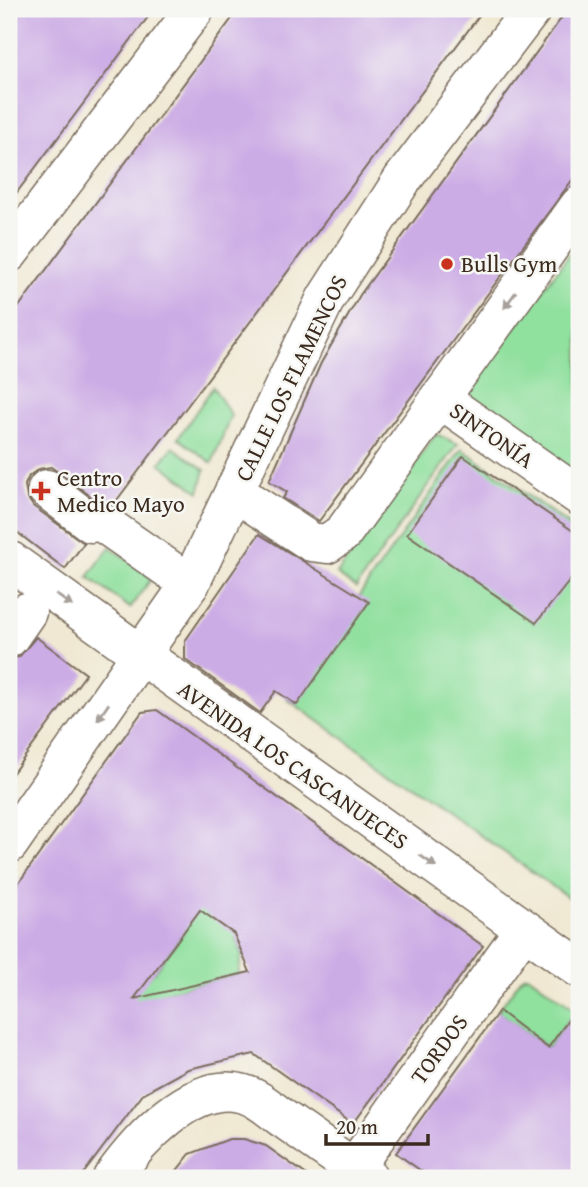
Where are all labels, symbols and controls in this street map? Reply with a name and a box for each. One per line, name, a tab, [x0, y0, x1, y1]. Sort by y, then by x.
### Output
place label: Bulls Gym	[461, 247, 558, 280]
marker: Bulls Gym	[439, 256, 455, 272]
street label: CALLE LOS FLAMENCOS	[226, 269, 355, 487]
one-way arrow	[503, 291, 517, 310]
street label: SINTONÍA	[443, 393, 541, 476]
place label: Centro Medico Mayo	[57, 461, 185, 520]
marker: Centro Medico Mayo	[31, 481, 51, 501]
one-way arrow	[55, 592, 73, 606]
street label: AVENIDA LOS CASCANUECES	[171, 672, 415, 857]
one-way arrow	[96, 703, 110, 721]
one-way arrow	[419, 854, 437, 868]
street label: TORDOS	[402, 1007, 475, 1090]
scale bar	[326, 1103, 427, 1147]
text: 20 m	[336, 1111, 378, 1142]

